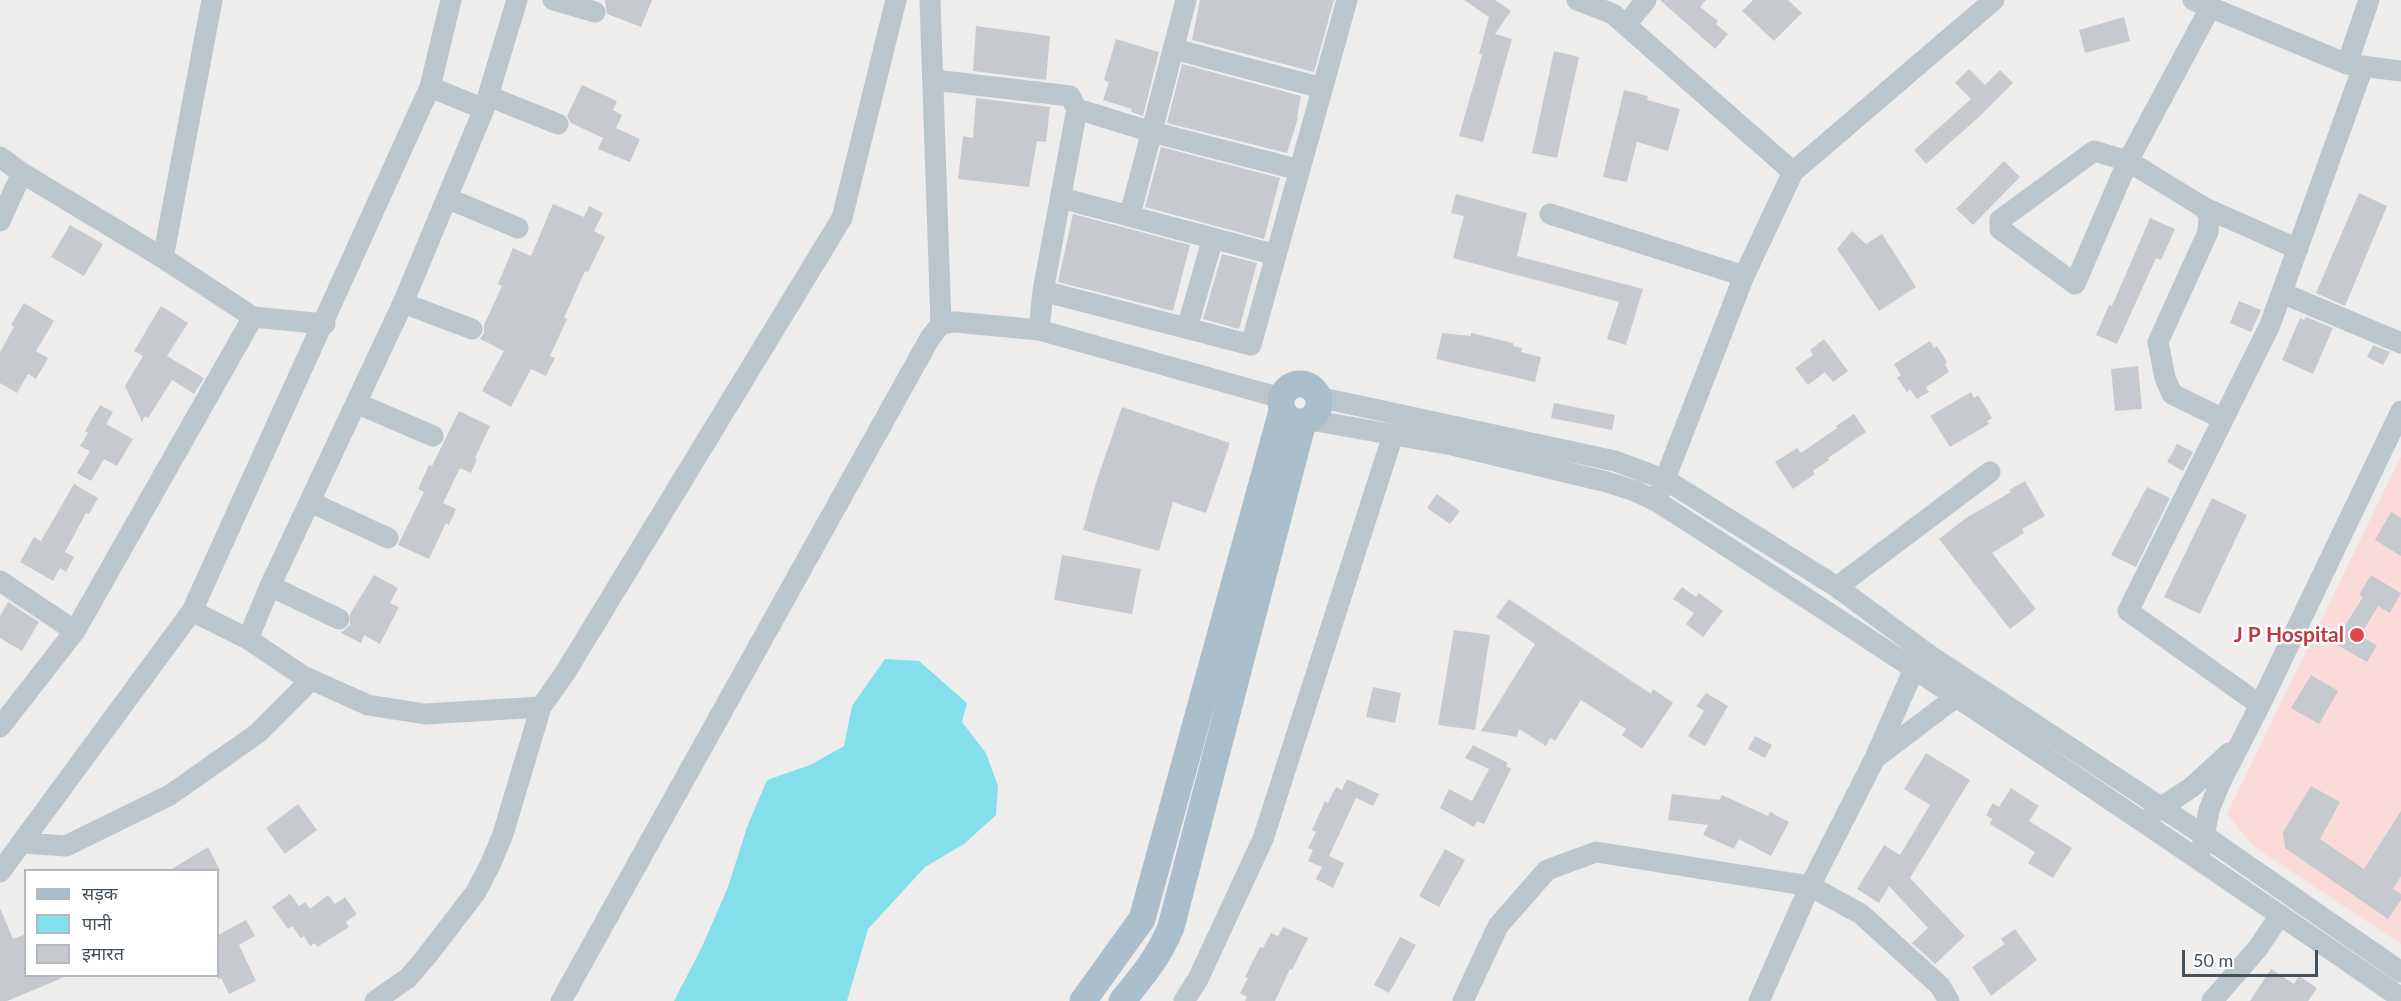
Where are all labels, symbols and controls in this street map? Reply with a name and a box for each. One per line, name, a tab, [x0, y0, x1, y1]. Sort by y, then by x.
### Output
place label: J P Hospital	[2234, 622, 2344, 648]
marker: J P Hospital	[2348, 626, 2366, 644]
legend	[24, 869, 219, 977]
text: सड़क	[82, 882, 118, 904]
text: पानी	[82, 912, 112, 934]
scale bar	[2185, 938, 2322, 976]
text: इमारत	[82, 942, 124, 964]
text: 50 m	[2193, 949, 2233, 971]

